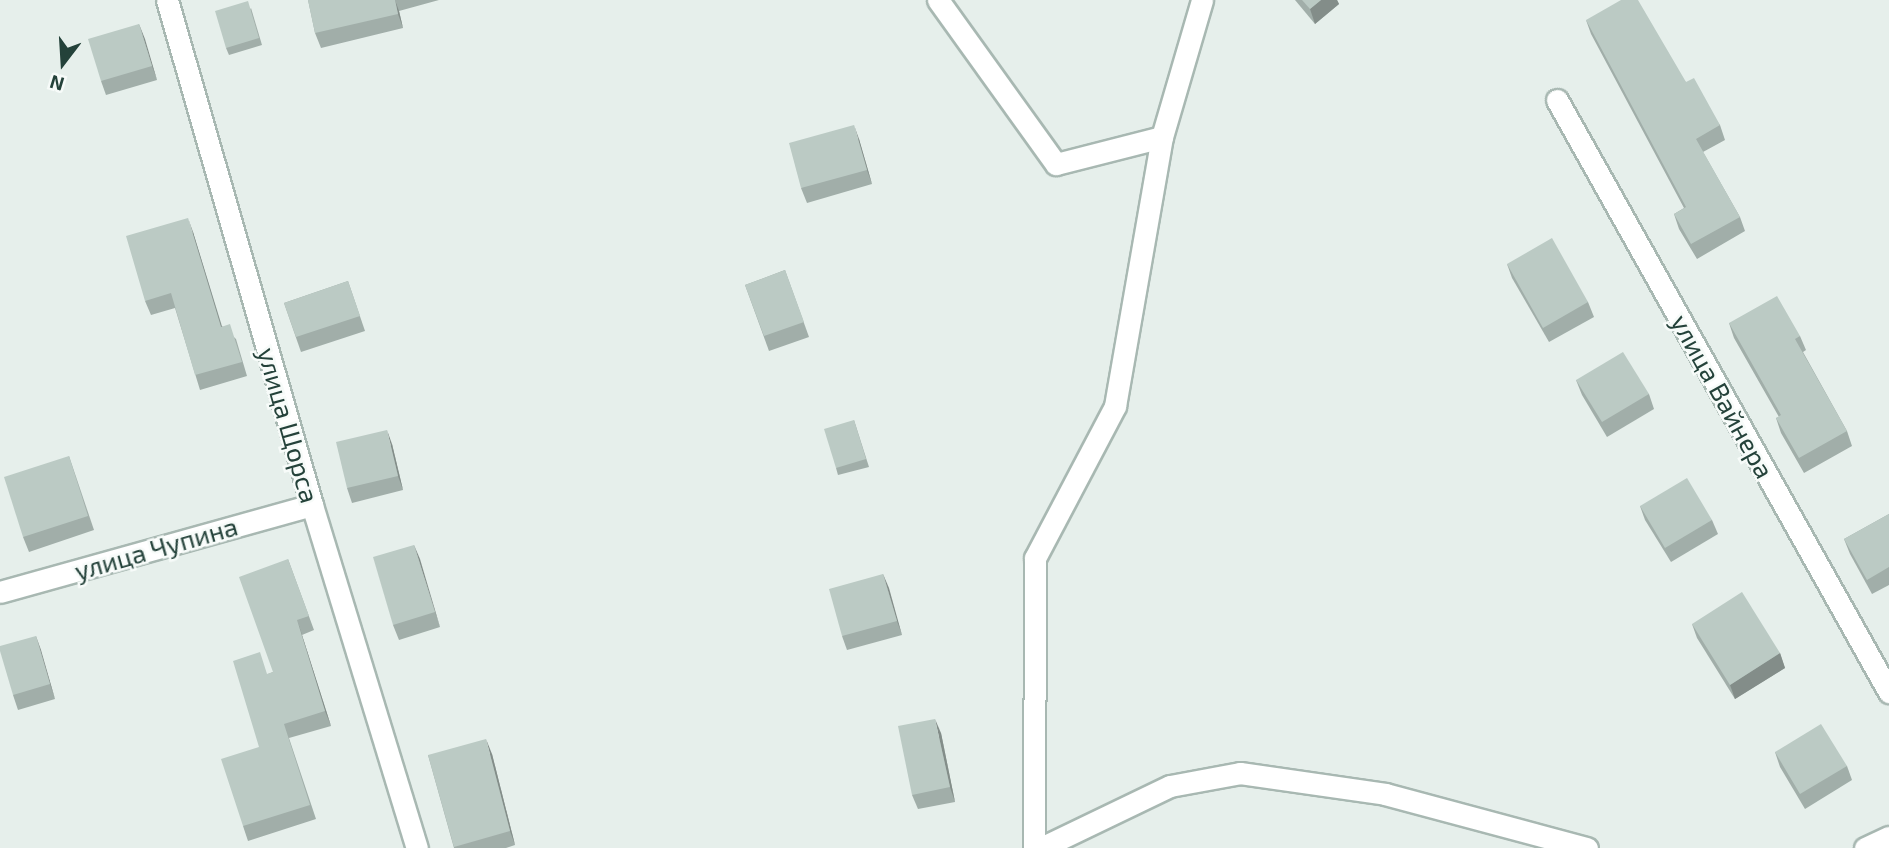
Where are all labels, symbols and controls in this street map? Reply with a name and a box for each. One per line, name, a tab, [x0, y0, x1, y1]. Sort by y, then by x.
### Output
north arrow	[28, 28, 98, 98]
text: N	[47, 71, 67, 97]
street label: улица Вайнера	[1665, 308, 1781, 484]
street label: улица Щорса	[252, 344, 326, 506]
street label: улица Чупина	[71, 510, 241, 586]

